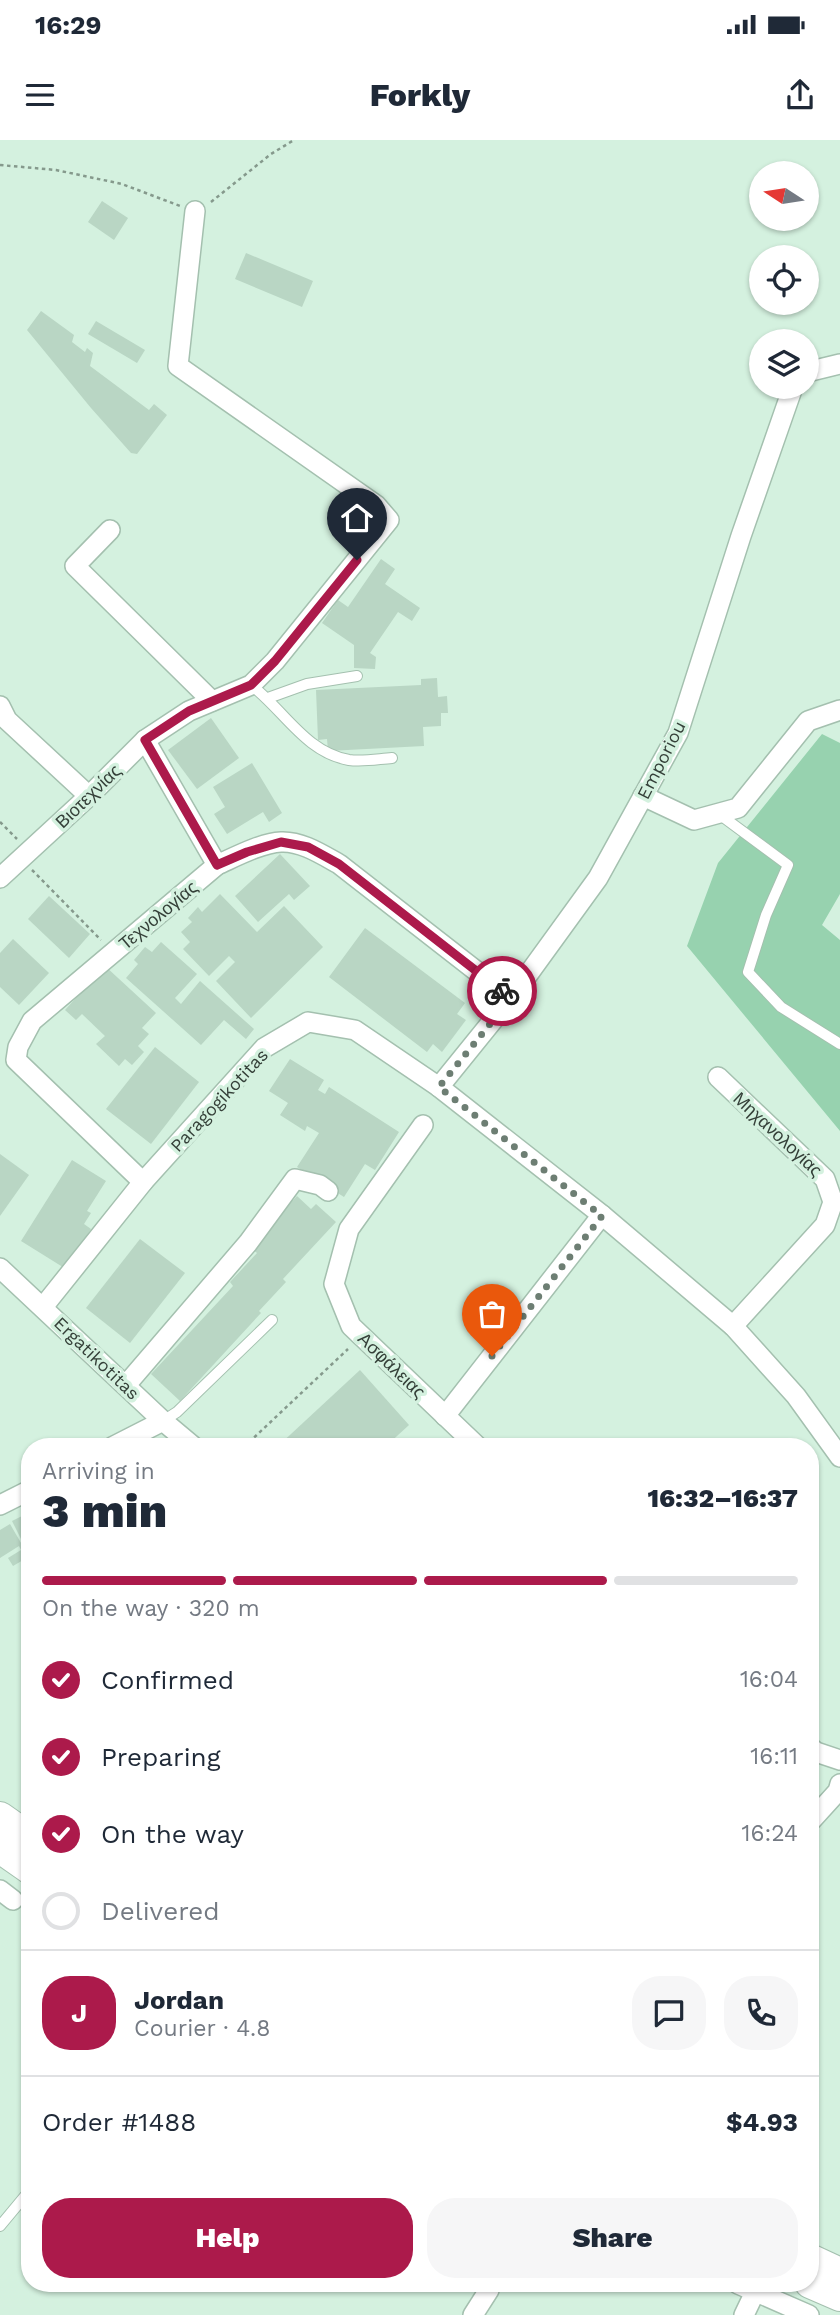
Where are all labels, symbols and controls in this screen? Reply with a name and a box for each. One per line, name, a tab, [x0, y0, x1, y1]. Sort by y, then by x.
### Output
text: 16:29	[35, 10, 102, 40]
icon: menu	[21, 76, 59, 114]
text: Forkly	[370, 76, 470, 114]
icon: share	[781, 76, 819, 114]
north arrow	[749, 161, 819, 231]
map controls	[749, 161, 819, 399]
button: locate	[749, 245, 819, 315]
button: layers	[749, 329, 819, 399]
pin	[327, 488, 387, 560]
icon: home	[338, 499, 376, 537]
street label: Emporiou	[632, 717, 690, 803]
street label: Βιοτεχνίας	[51, 760, 125, 832]
street label: Τεχνολογίας	[114, 876, 202, 954]
courier	[467, 956, 537, 1026]
icon: bike	[483, 972, 521, 1010]
street label: Paragogikotitas	[166, 1044, 272, 1156]
street label: Μηχανολογίας	[729, 1087, 827, 1181]
pin	[462, 1284, 522, 1356]
icon: bag	[473, 1295, 511, 1333]
street label: Ergatikotitas	[50, 1312, 144, 1404]
street label: Ασφάλειας	[354, 1328, 430, 1402]
text: Arriving in	[42, 1458, 155, 1485]
text: 16:32–16:37	[647, 1483, 798, 1513]
text: 3 min	[42, 1484, 167, 1538]
text: On the way · 320 m	[42, 1595, 260, 1622]
icon: check	[42, 1661, 80, 1699]
text: Confirmed	[101, 1665, 234, 1695]
text: 16:04	[740, 1666, 798, 1693]
icon: check	[42, 1738, 80, 1776]
text: Preparing	[101, 1742, 221, 1772]
text: 16:11	[750, 1743, 798, 1770]
icon: check	[42, 1815, 80, 1853]
text: On the way	[101, 1819, 244, 1849]
text: 16:24	[741, 1820, 798, 1847]
text: Delivered	[101, 1896, 220, 1926]
button: chat	[632, 1976, 706, 2050]
button: phone	[724, 1976, 798, 2050]
text: Jordan	[134, 1985, 224, 2015]
text: J	[71, 1998, 87, 2028]
text: Courier · 4.8	[134, 2015, 270, 2042]
text: Order #1488	[42, 2107, 196, 2137]
text: $4.93	[726, 2107, 798, 2137]
button: Help	[42, 2198, 413, 2278]
button: Share	[427, 2198, 798, 2278]

